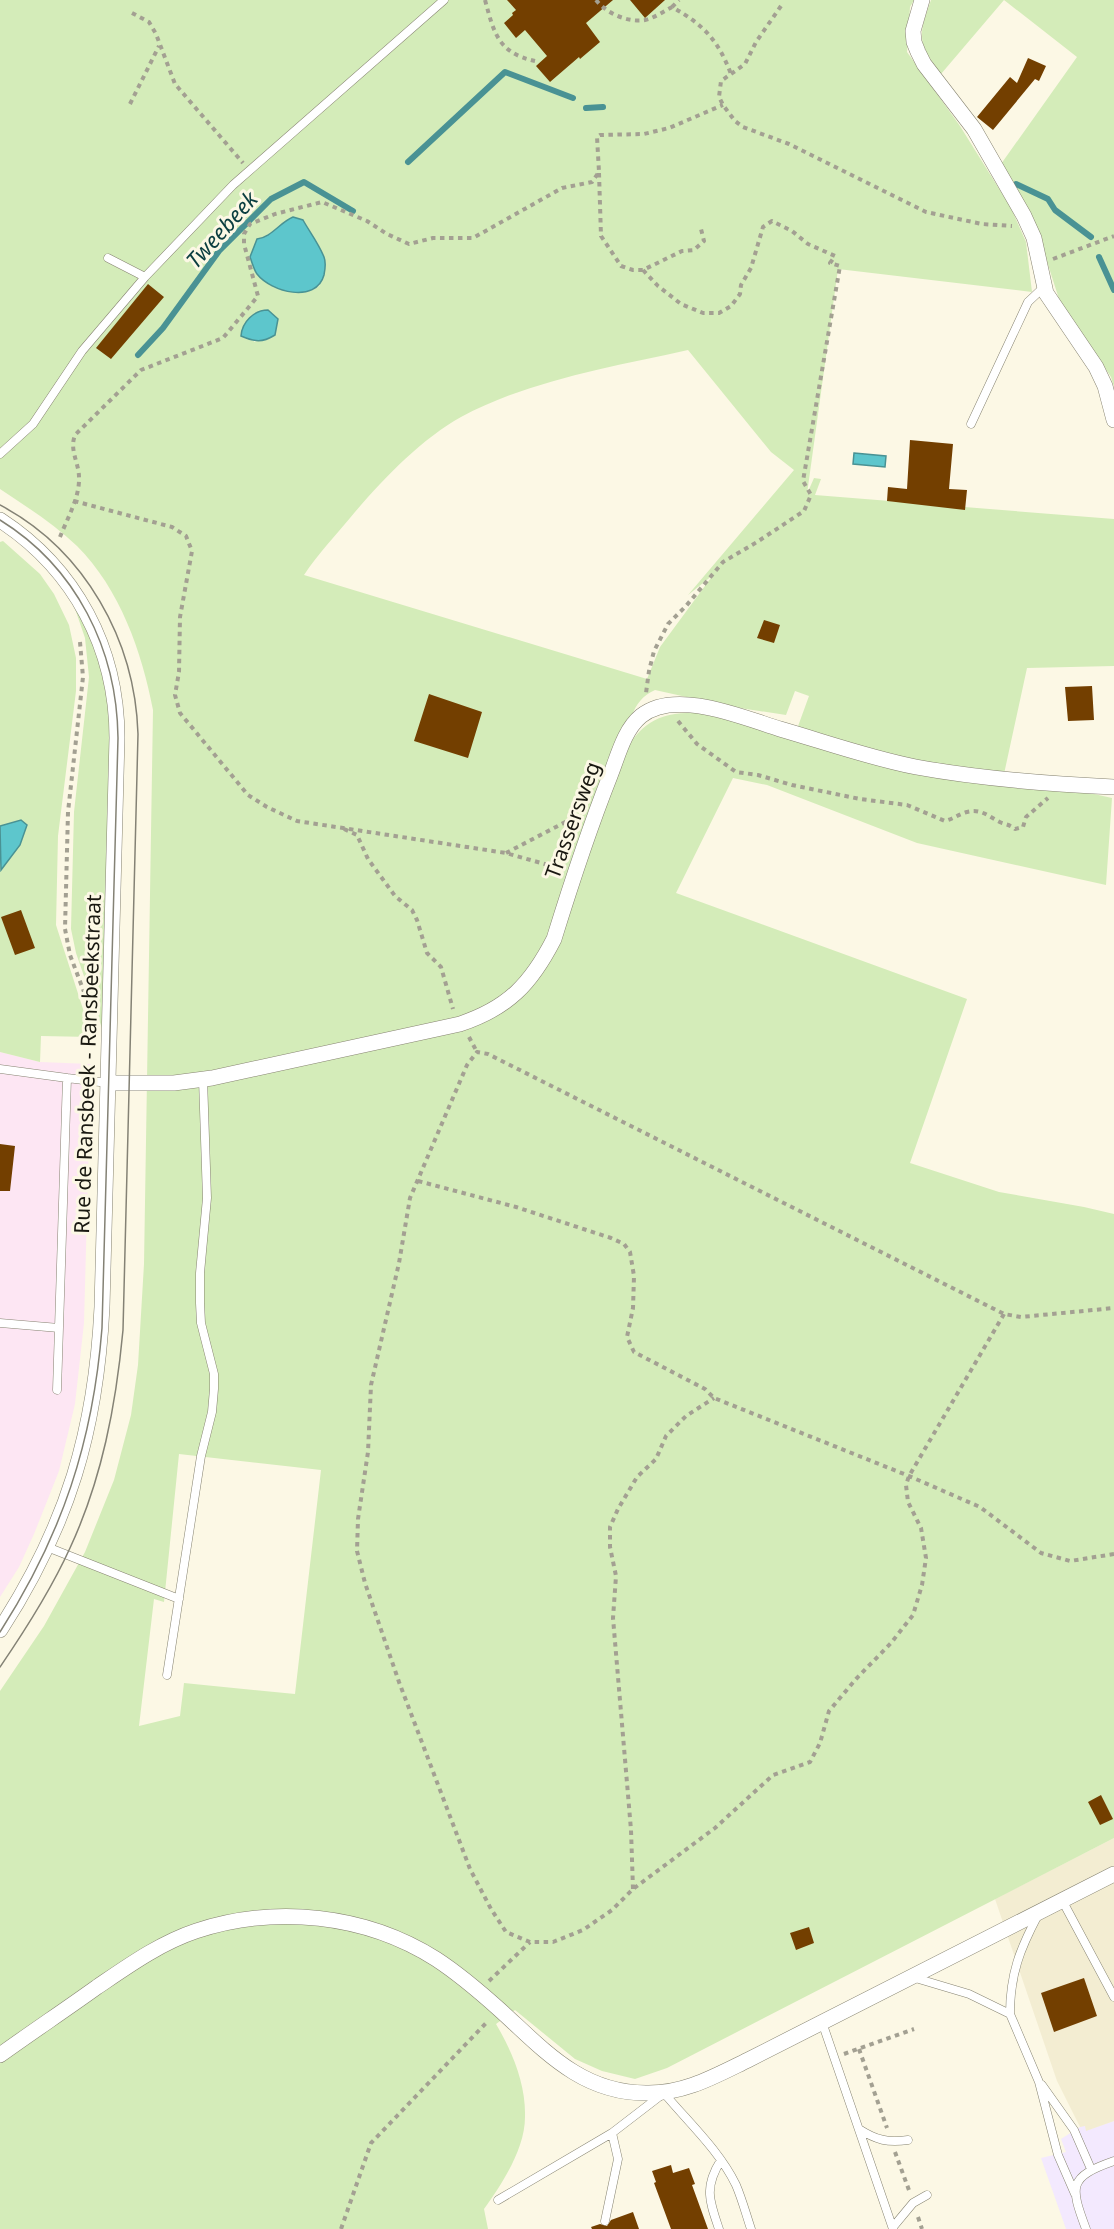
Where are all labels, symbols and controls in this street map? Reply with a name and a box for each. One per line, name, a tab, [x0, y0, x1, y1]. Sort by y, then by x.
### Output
water label: Tweebeek	[178, 183, 264, 274]
street label: Trassersweg	[538, 758, 606, 882]
street label: Rue de Ransbeek - Ransbeekstraat	[67, 893, 107, 1234]

